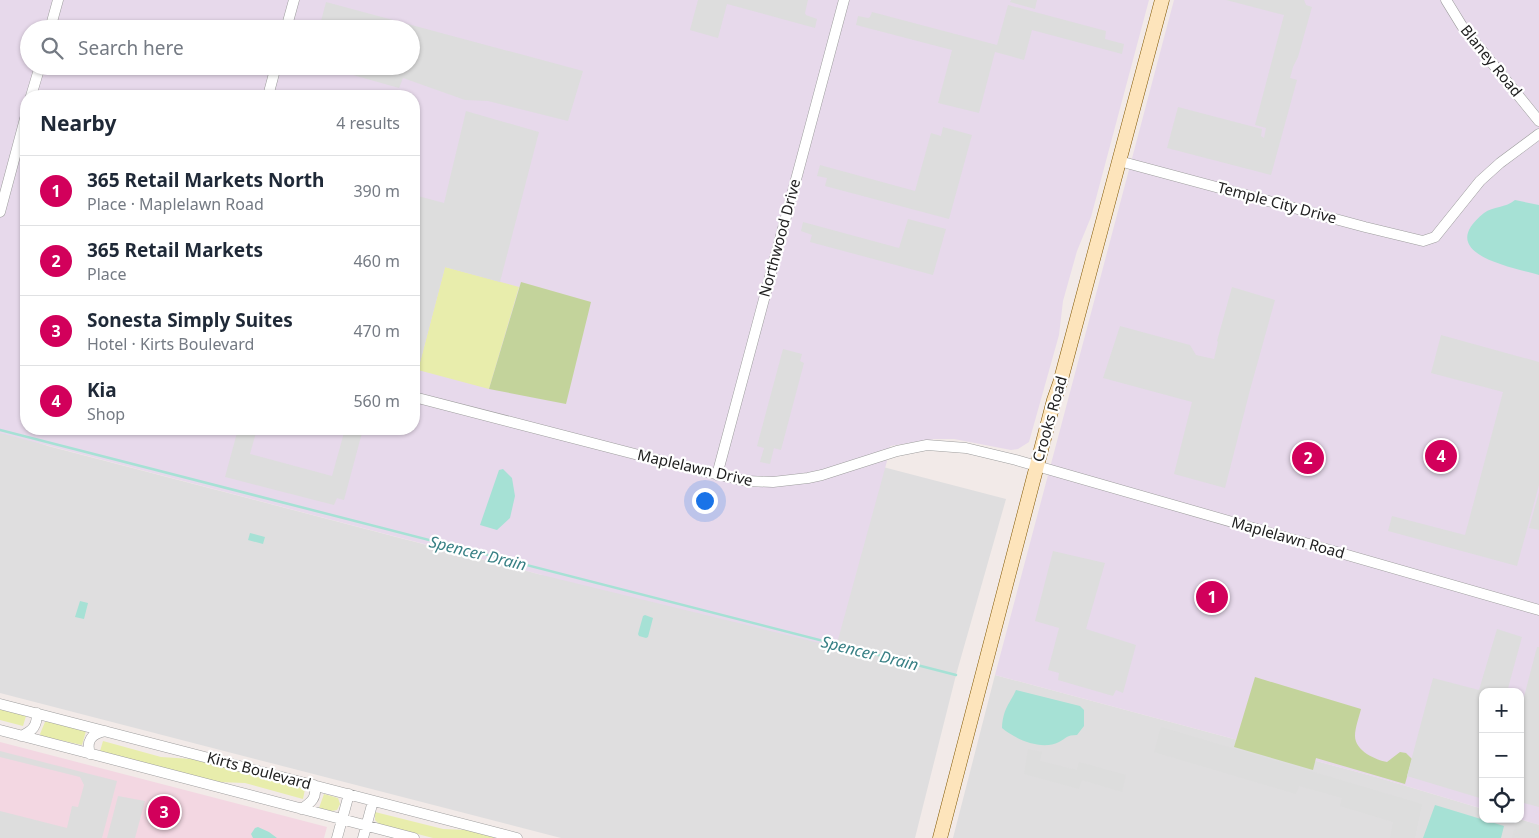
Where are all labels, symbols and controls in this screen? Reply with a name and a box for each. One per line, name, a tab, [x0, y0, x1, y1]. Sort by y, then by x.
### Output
search box	[20, 20, 420, 75]
street label: Blaney Road	[1457, 20, 1527, 100]
icon: search	[38, 34, 66, 62]
text: Search here	[78, 35, 184, 61]
text: Nearby	[40, 109, 116, 137]
text: 4 results	[336, 112, 400, 134]
text: 365 Retail Markets North	[87, 167, 324, 193]
street label: Northwood Drive	[754, 176, 804, 299]
street label: Temple City Drive	[1215, 177, 1339, 228]
text: 1	[51, 180, 61, 202]
text: 390 m	[353, 180, 400, 202]
text: Place · Maplelawn Road	[87, 193, 264, 215]
text: 365 Retail Markets	[87, 237, 263, 263]
text: 2	[51, 250, 61, 272]
text: 460 m	[353, 250, 400, 272]
text: Place	[87, 263, 127, 285]
text: Sonesta Simply Suites	[87, 307, 293, 333]
text: 3	[51, 320, 61, 342]
text: 470 m	[353, 320, 400, 342]
text: Hotel · Kirts Boulevard	[87, 333, 254, 355]
street label: Crooks Road	[1027, 373, 1071, 464]
text: Kia	[87, 377, 117, 403]
text: 4	[51, 390, 61, 412]
text: 560 m	[353, 390, 400, 412]
text: Shop	[87, 403, 125, 425]
pin: 4	[1425, 437, 1457, 475]
pin: 2	[1292, 439, 1324, 477]
street label: Maplelawn Drive	[636, 444, 755, 490]
your location	[692, 488, 718, 514]
street label: Maplelawn Road	[1229, 511, 1347, 563]
water label: Spencer Drain	[427, 530, 529, 576]
pin: 1	[1196, 578, 1228, 616]
water label: Spencer Drain	[819, 630, 921, 676]
map controls	[1479, 688, 1524, 823]
button: +	[1479, 688, 1524, 733]
button: −	[1479, 733, 1524, 778]
street label: Kirts Boulevard	[205, 747, 314, 794]
button: locate	[1479, 778, 1524, 823]
pin: 3	[148, 793, 180, 831]

